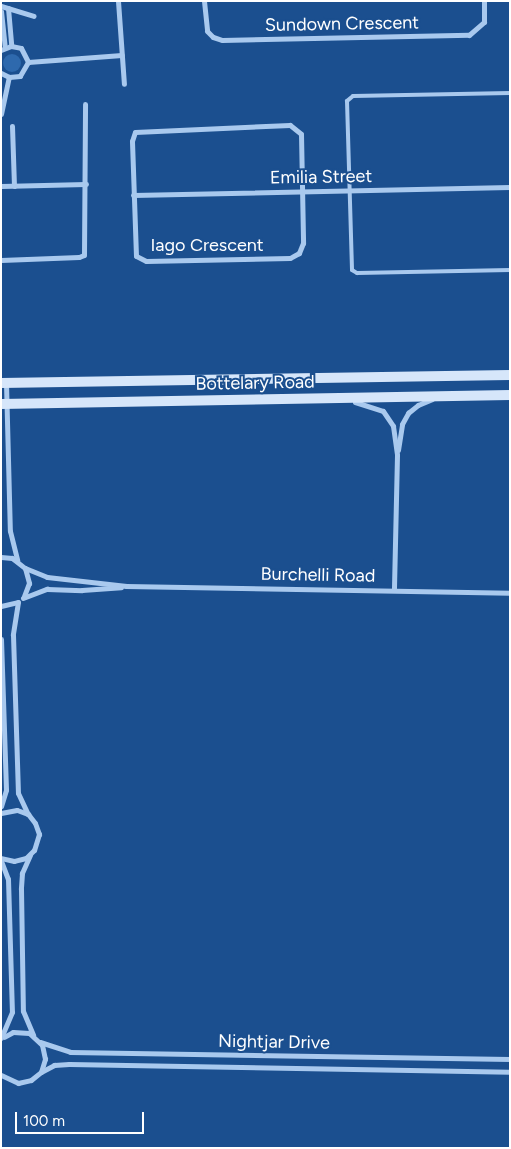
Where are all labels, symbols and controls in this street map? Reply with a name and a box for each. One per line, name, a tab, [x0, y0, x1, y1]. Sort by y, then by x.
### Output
street label: Sundown Crescent	[265, 12, 419, 36]
street label: Emilia Street	[270, 165, 372, 189]
street label: Iago Crescent	[150, 234, 264, 256]
street label: Bottelary Road	[195, 371, 315, 395]
street label: Burchelli Road	[260, 563, 376, 587]
street label: Nightjar Drive	[218, 1030, 330, 1054]
scale bar	[18, 1102, 146, 1134]
text: 100 m	[23, 1112, 65, 1130]

